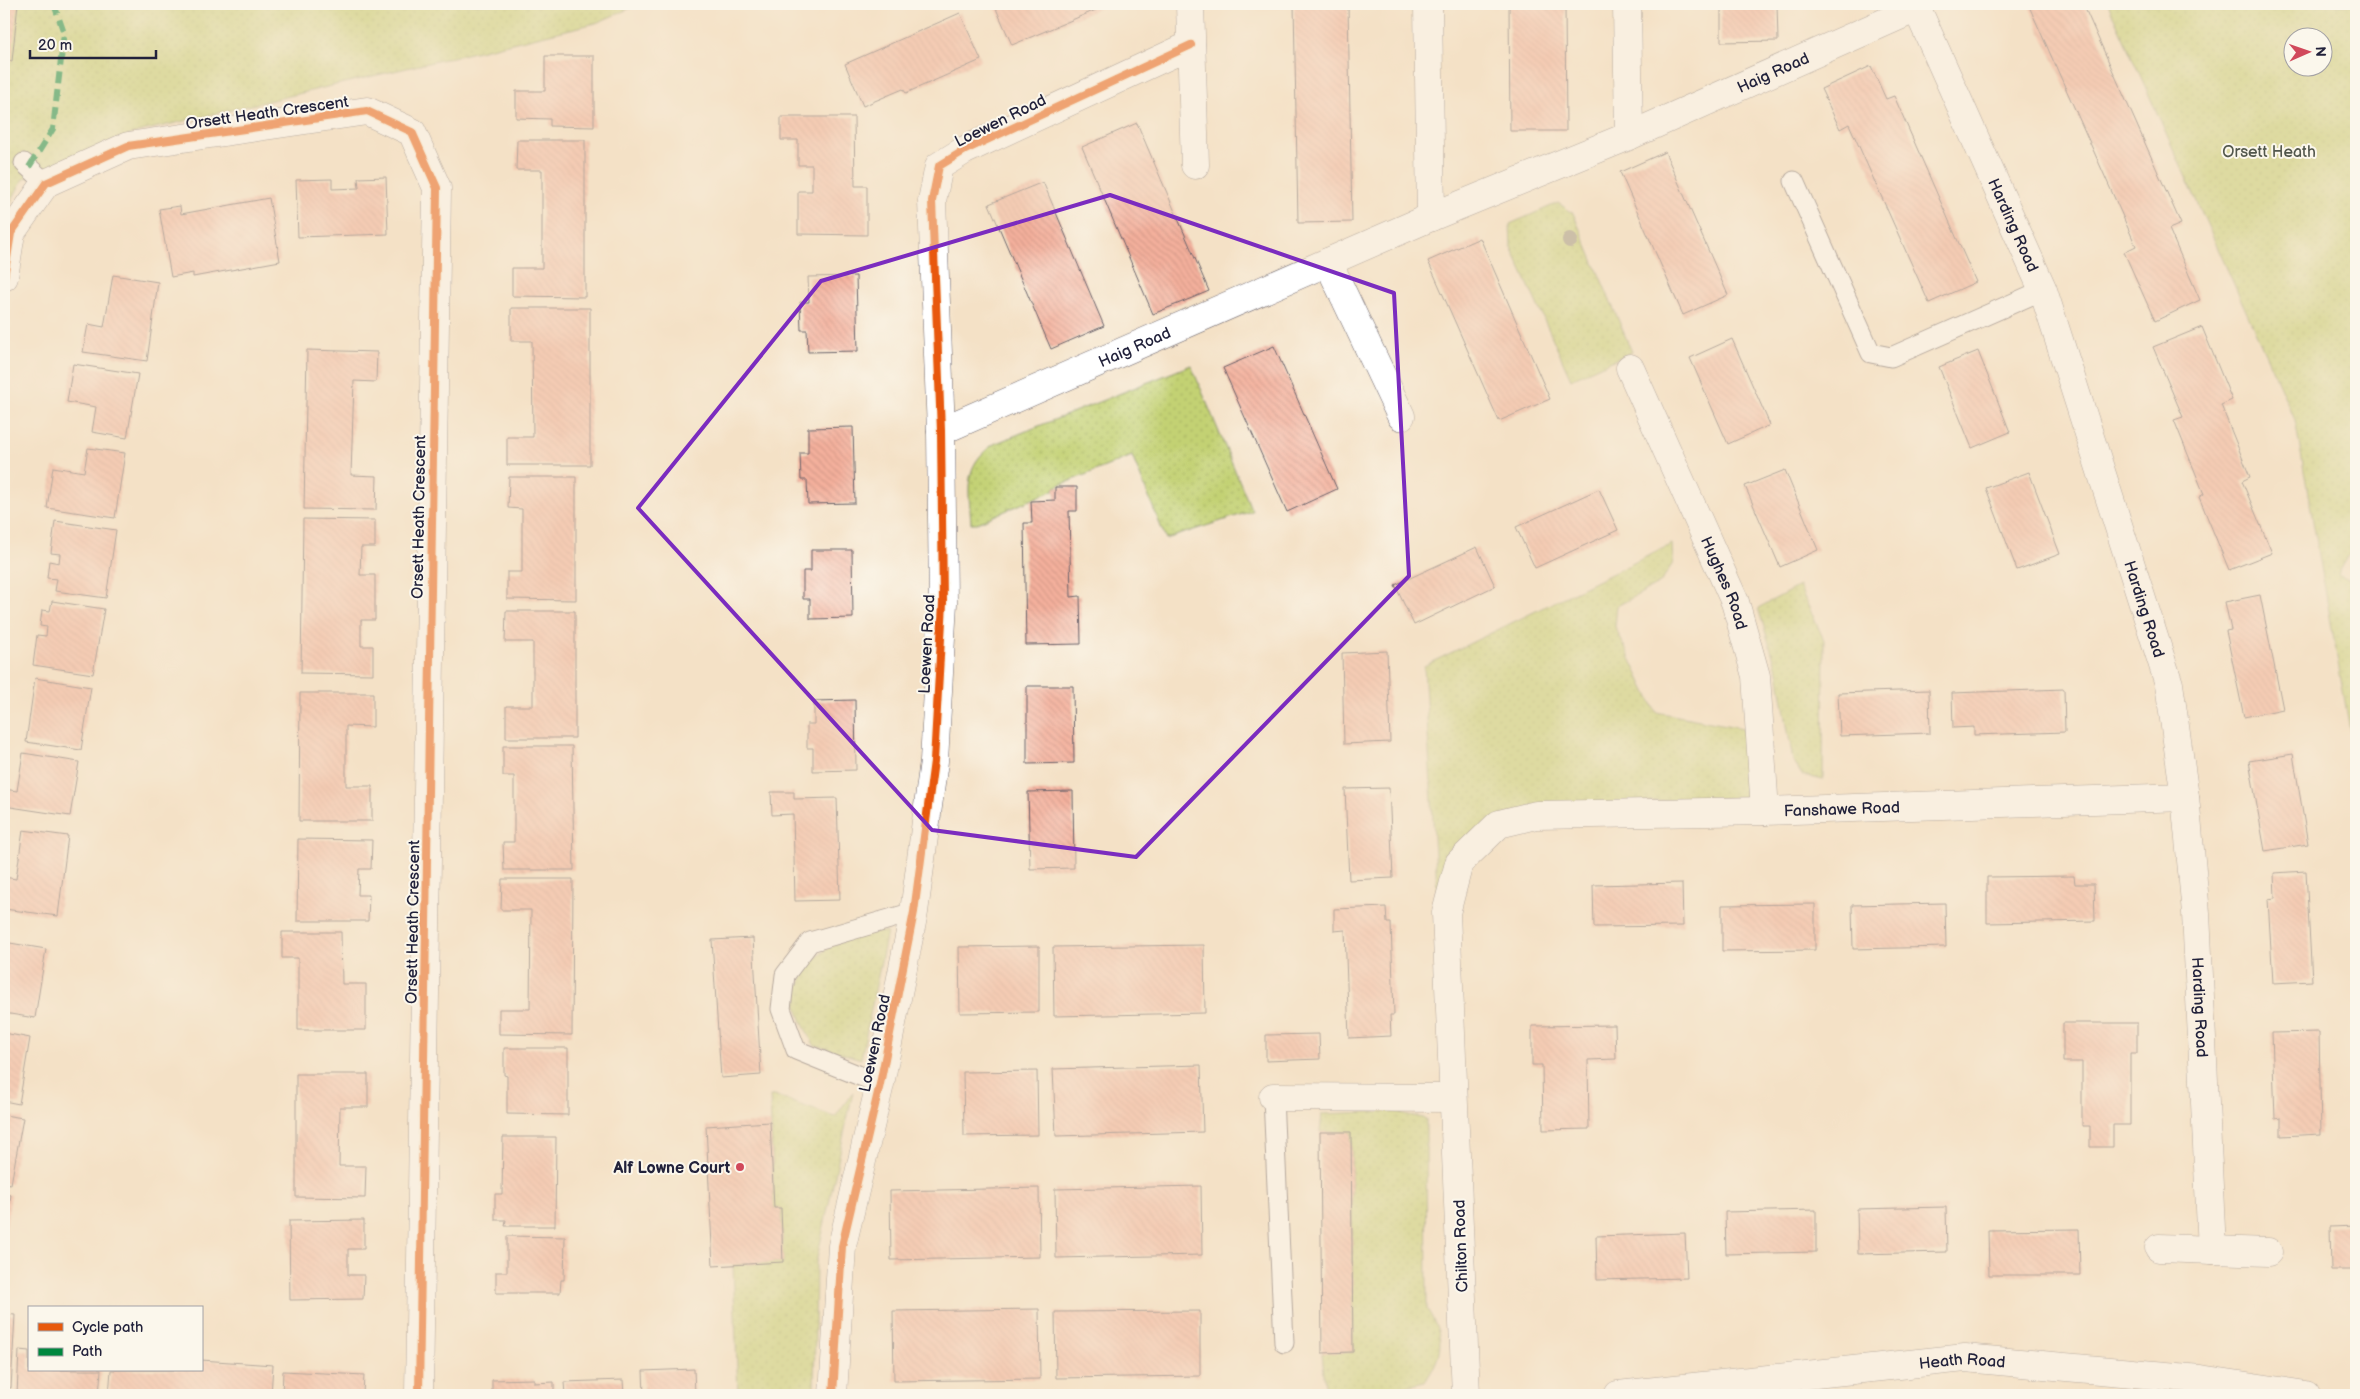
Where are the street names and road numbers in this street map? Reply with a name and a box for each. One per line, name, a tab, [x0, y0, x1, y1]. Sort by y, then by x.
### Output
street label: Haig Road	[1734, 49, 1812, 98]
street label: Loewen Road	[952, 91, 1050, 152]
street label: Orsett Heath Crescent	[185, 93, 350, 134]
street label: Harding Road	[1983, 176, 2042, 275]
street label: Haig Road	[1096, 324, 1174, 372]
street label: Orsett Heath Crescent	[409, 435, 430, 599]
street label: Hughes Road	[1696, 534, 1750, 632]
street label: Harding Road	[2119, 558, 2168, 660]
street label: Loewen Road	[915, 594, 940, 694]
street label: Fanshawe Road	[1784, 799, 1900, 821]
street label: Orsett Heath Crescent	[403, 840, 424, 1004]
street label: Harding Road	[2187, 957, 2211, 1058]
street label: Loewen Road	[856, 993, 895, 1094]
street label: Chilton Road	[1450, 1199, 1473, 1293]
street label: Heath Road	[1918, 1350, 2006, 1374]

